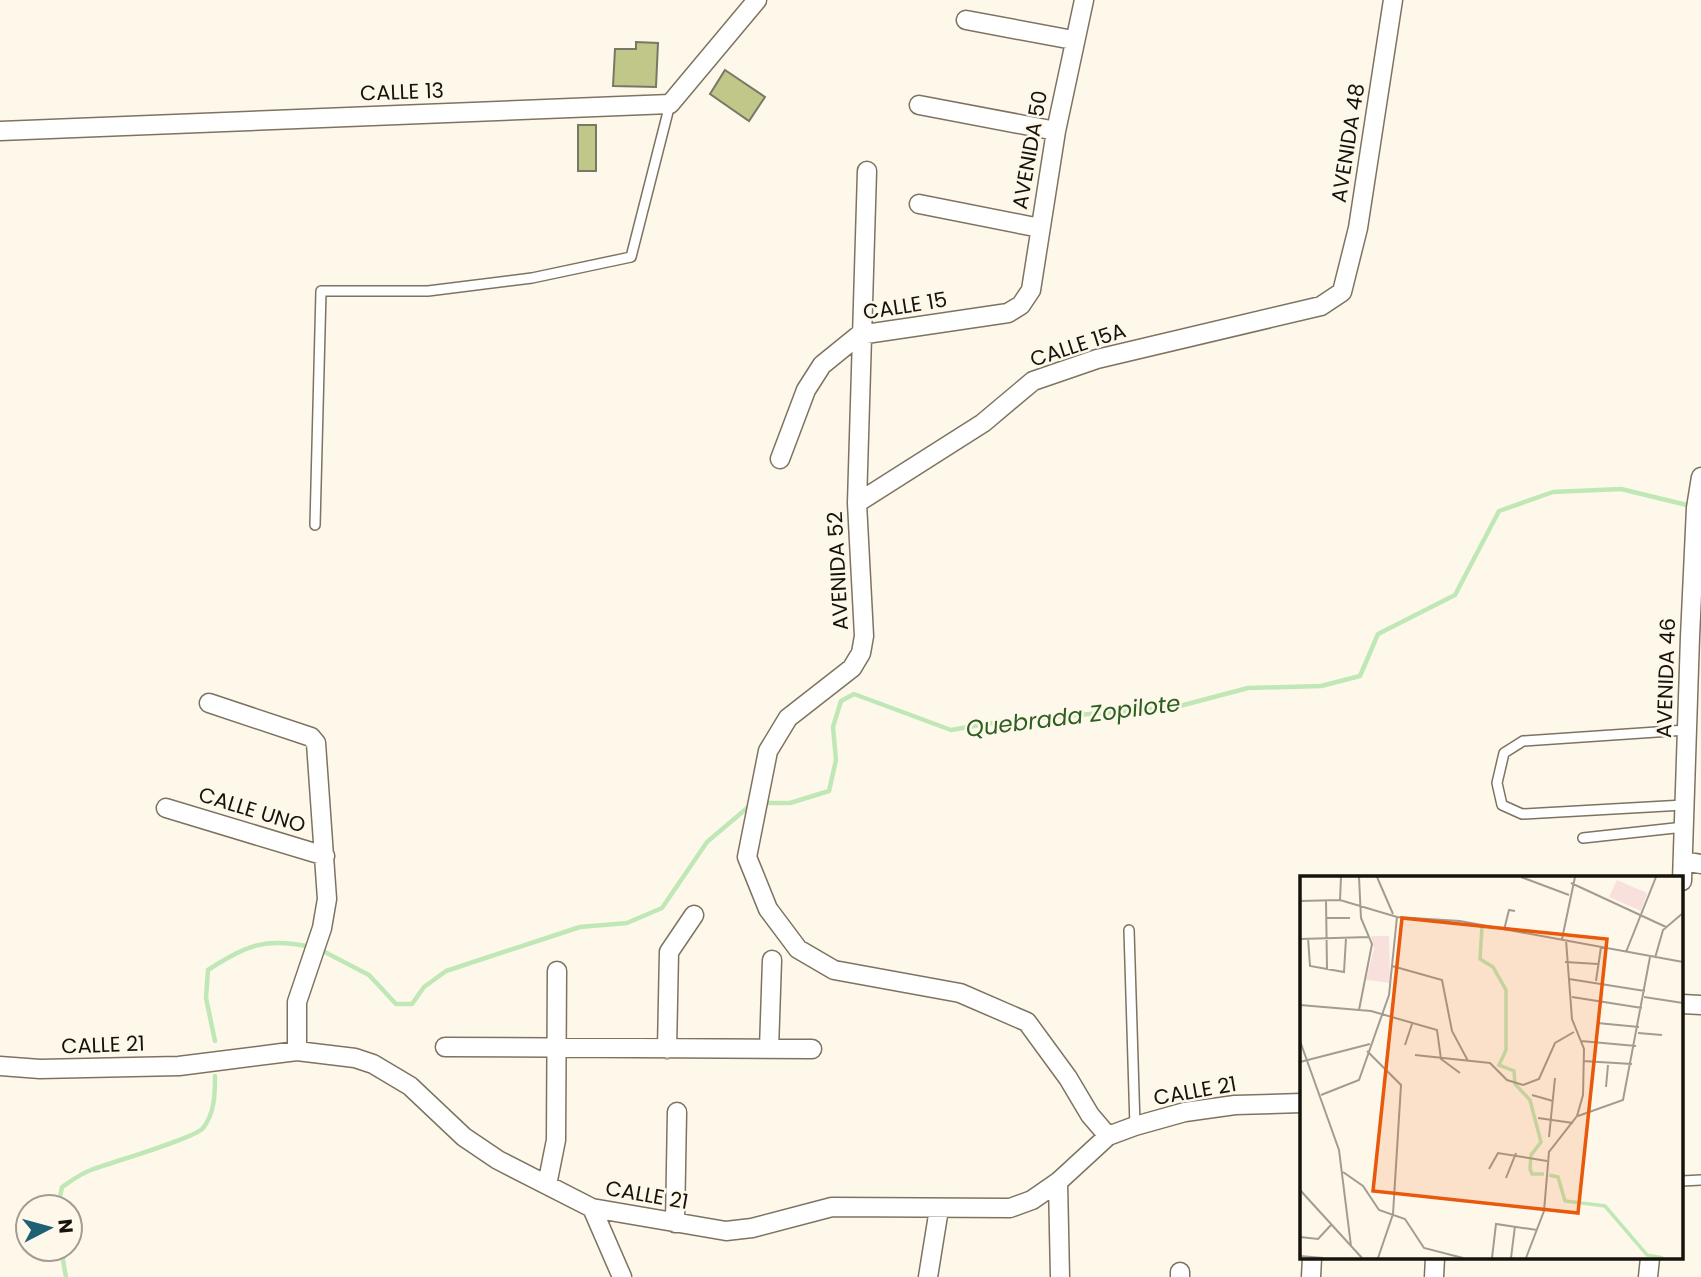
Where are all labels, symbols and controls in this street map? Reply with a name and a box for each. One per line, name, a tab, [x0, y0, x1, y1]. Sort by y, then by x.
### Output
street label: CALLE 13	[360, 76, 444, 107]
street label: AVENIDA 48	[1324, 81, 1371, 205]
street label: AVENIDA 50	[1005, 88, 1054, 212]
street label: CALLE 15	[861, 285, 949, 326]
street label: CALLE 15A	[1026, 315, 1129, 374]
street label: AVENIDA 52	[820, 511, 855, 631]
street label: AVENIDA 46	[1649, 617, 1682, 739]
water label: Quebrada Zopilote	[964, 687, 1182, 745]
street label: CALLE UNO	[195, 780, 309, 840]
inset map	[1300, 876, 1684, 1260]
street label: CALLE 21	[61, 1029, 145, 1060]
street label: CALLE 21	[1151, 1069, 1239, 1112]
street label: CALLE 21	[603, 1173, 691, 1216]
north arrow	[14, 1193, 84, 1263]
text: N	[51, 1218, 80, 1235]

